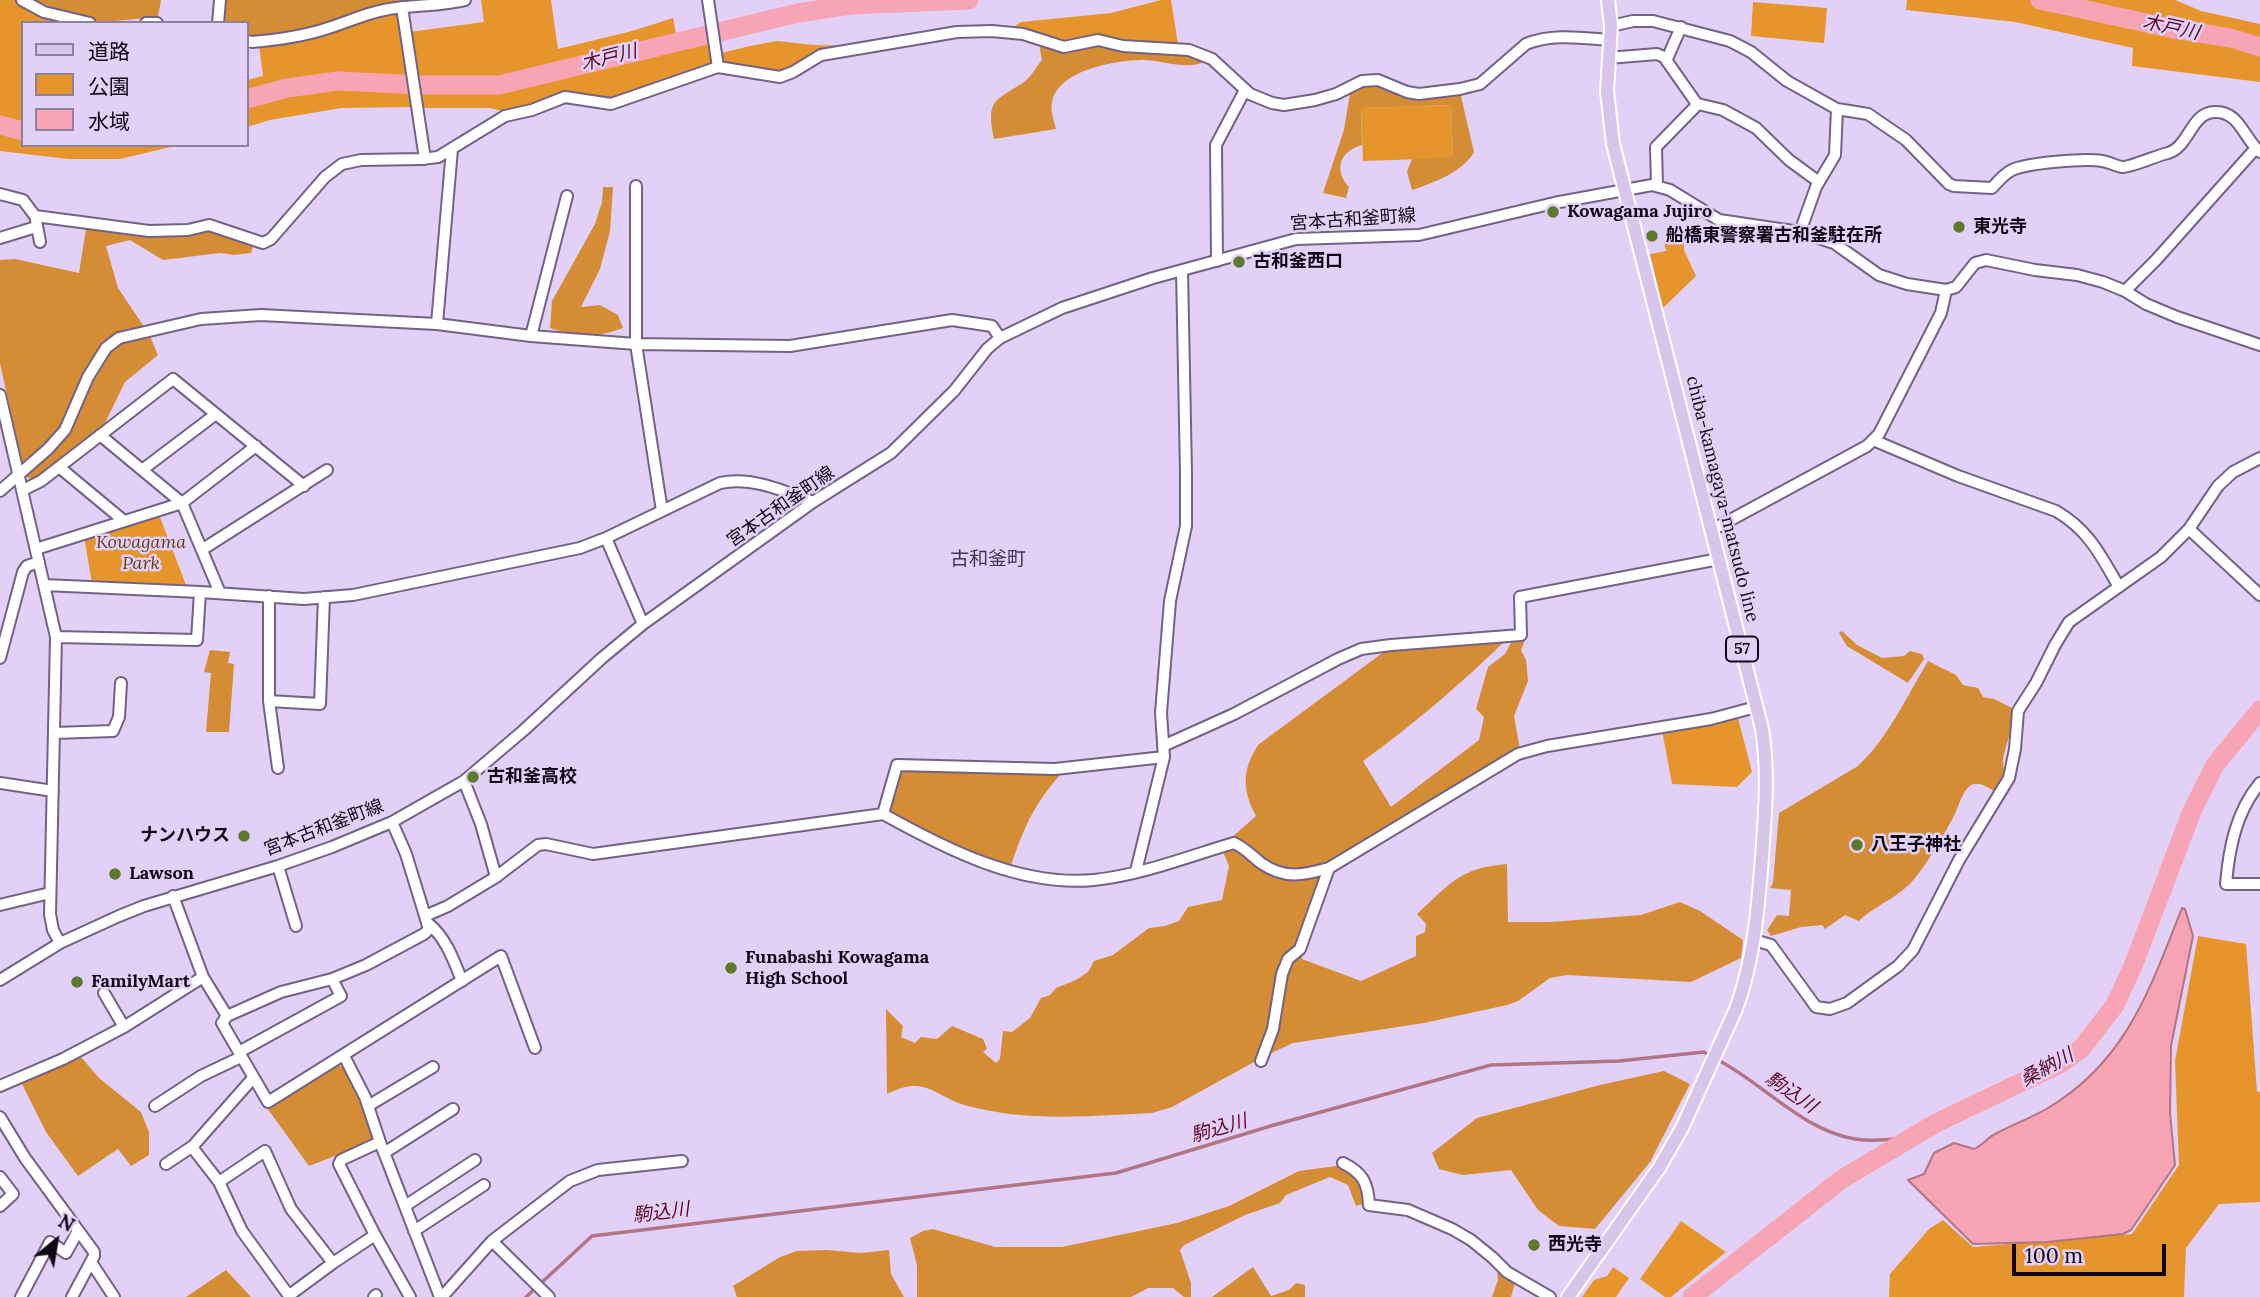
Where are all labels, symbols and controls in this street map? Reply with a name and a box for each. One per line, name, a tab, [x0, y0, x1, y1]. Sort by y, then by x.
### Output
water label: 木戸川	[2141, 11, 2201, 45]
legend	[21, 21, 248, 147]
text: 道路	[88, 38, 130, 65]
water label: 木戸川	[579, 40, 639, 76]
text: 公園	[88, 73, 130, 100]
text: 水域	[88, 108, 130, 135]
place label: Kowagama Jujiro	[1567, 201, 1712, 223]
marker: Kowagama Jujiro	[1545, 204, 1561, 220]
street label: 宮本古和釜町線	[1289, 205, 1417, 235]
place label: 東光寺	[1973, 216, 2027, 238]
marker: 東光寺	[1951, 219, 1967, 235]
place label: 船橋東警察署古和釜駐在所	[1666, 225, 1882, 247]
marker: 船橋東警察署古和釜駐在所	[1644, 228, 1660, 244]
place label: 古和釜西口	[1253, 251, 1343, 273]
marker: 古和釜西口	[1231, 254, 1247, 270]
street label: chiba-kamagaya-matsudo line	[1681, 374, 1763, 624]
street label: 宮本古和釜町線	[723, 462, 839, 552]
park label: Kowagama Park	[96, 532, 186, 574]
district label: 古和釜町	[950, 549, 1026, 571]
road number: 57	[1726, 636, 1758, 662]
place label: 古和釜高校	[487, 766, 577, 788]
marker: 古和釜高校	[465, 769, 481, 785]
street label: 宮本古和釜町線	[261, 795, 387, 861]
place label: ナンハウス	[140, 825, 230, 847]
marker: ナンハウス	[236, 828, 252, 844]
place label: 八王子神社	[1871, 834, 1961, 856]
marker: 八王子神社	[1849, 837, 1865, 853]
place label: Lawson	[129, 863, 194, 885]
marker: Lawson	[107, 866, 123, 882]
place label: Funabashi Kowagama High School	[745, 947, 929, 990]
marker: Funabashi Kowagama High School	[723, 960, 739, 976]
place label: FamilyMart	[91, 971, 190, 993]
marker: FamilyMart	[69, 974, 85, 990]
water label: 桑納川	[2017, 1044, 2077, 1092]
water label: 駒込川	[1761, 1068, 1821, 1118]
water label: 駒込川	[1188, 1110, 1250, 1148]
water label: 駒込川	[631, 1198, 691, 1228]
north arrow	[21, 1206, 91, 1276]
text: N	[54, 1209, 79, 1237]
scale bar	[2015, 1230, 2169, 1274]
place label: 西光寺	[1548, 1234, 1602, 1256]
marker: 西光寺	[1526, 1237, 1542, 1253]
text: 100 m	[2025, 1242, 2083, 1269]

